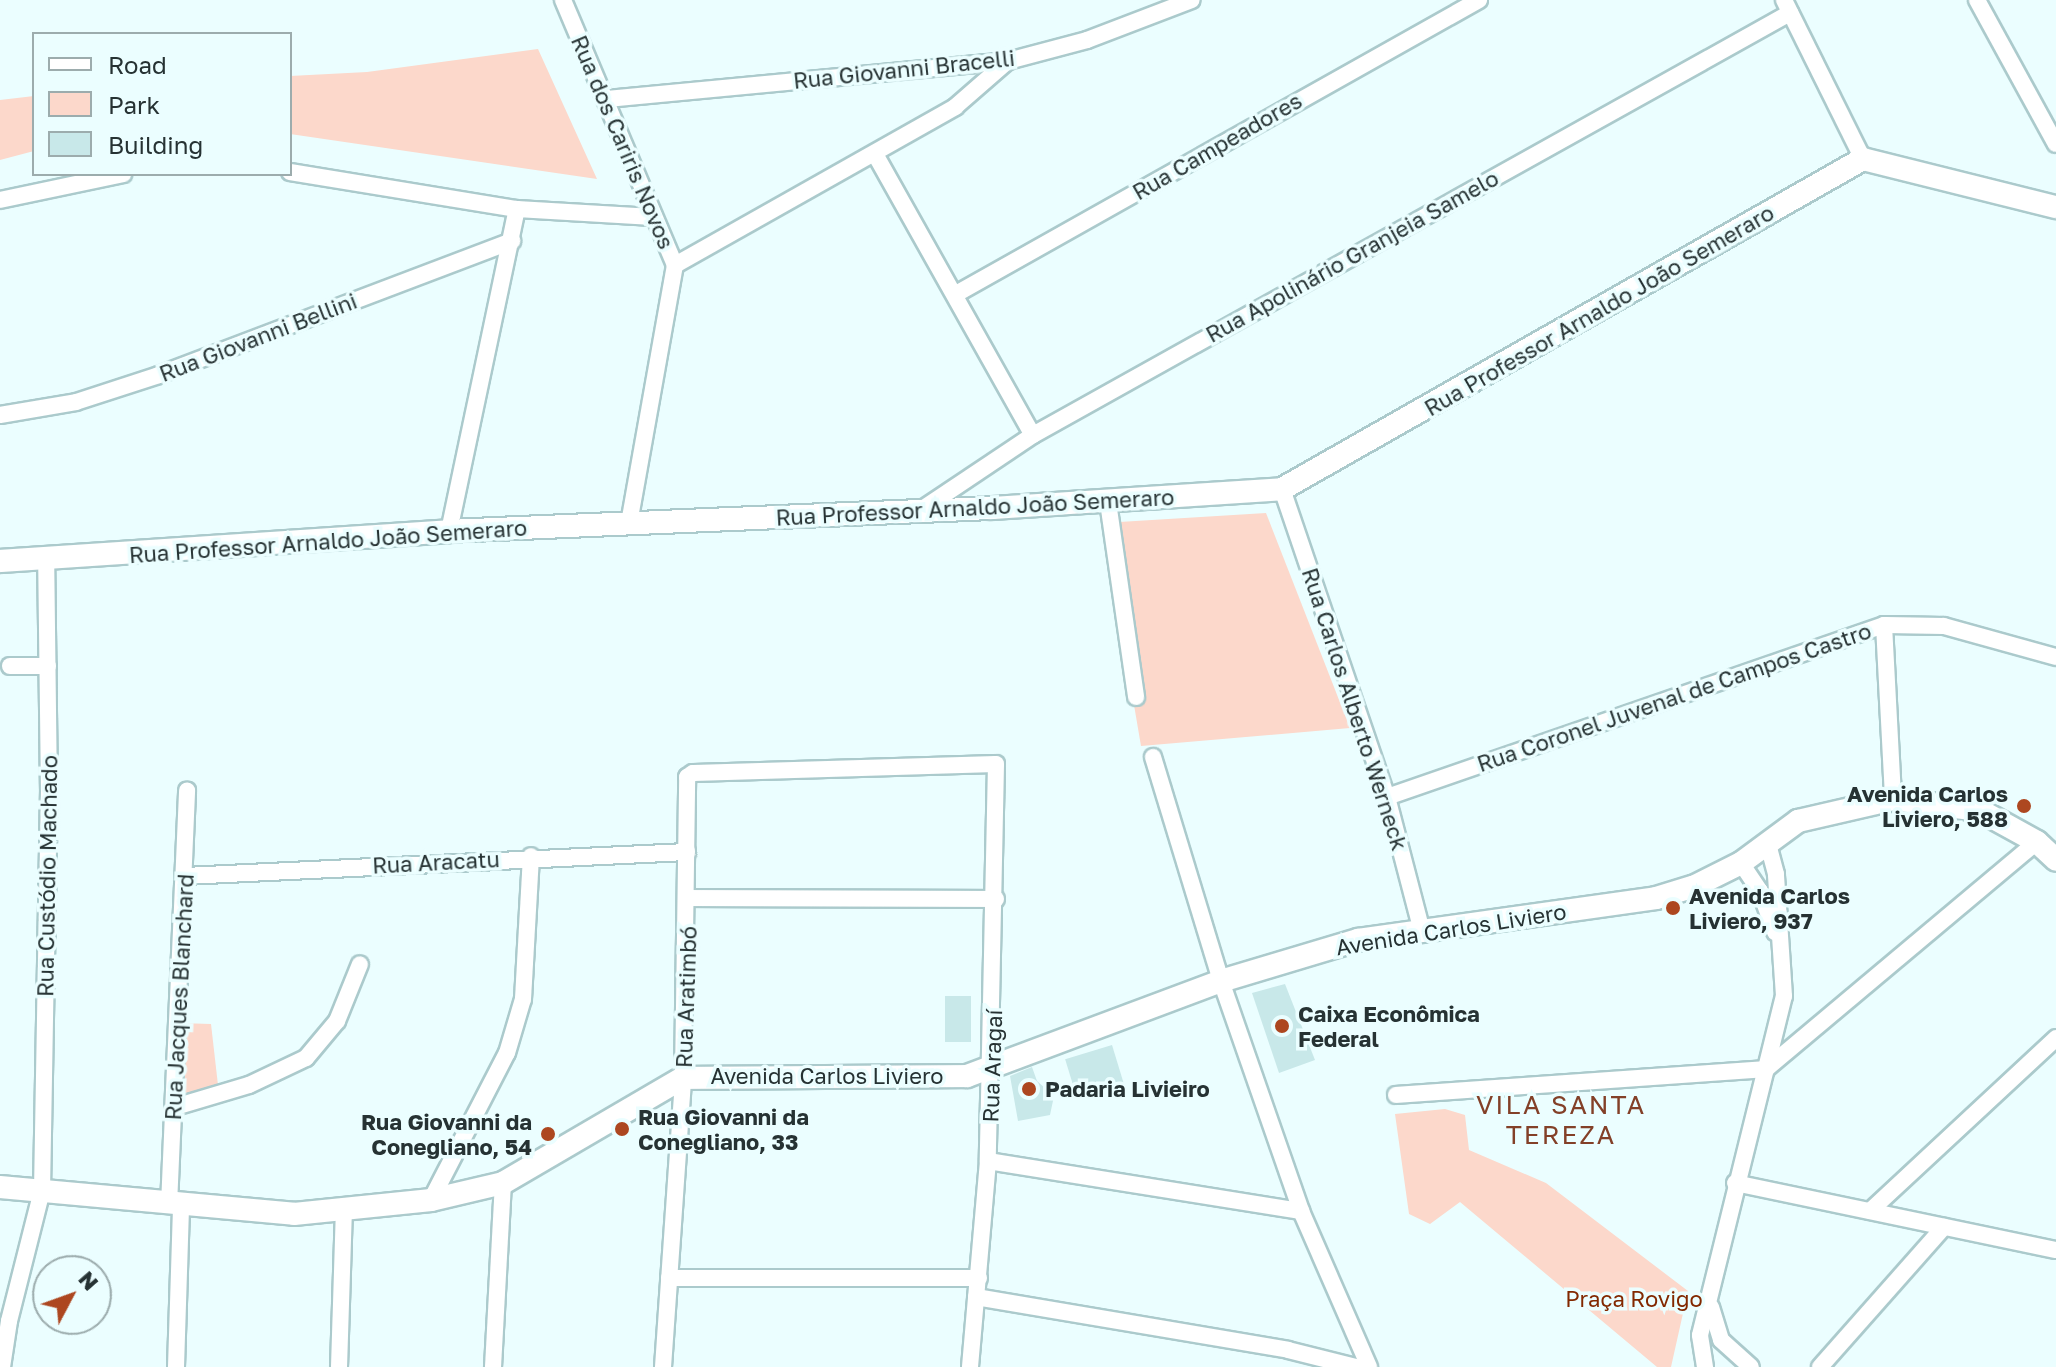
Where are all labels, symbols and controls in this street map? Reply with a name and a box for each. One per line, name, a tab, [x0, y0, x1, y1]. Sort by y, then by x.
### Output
street label: Rua dos Cariris Novos	[566, 31, 680, 253]
legend	[32, 32, 292, 176]
street label: Rua Giovanni Bracelli	[792, 44, 1016, 94]
text: Road	[108, 50, 167, 79]
street label: Rua Campeadores	[1128, 87, 1306, 205]
text: Park	[108, 90, 160, 119]
text: Building	[108, 130, 203, 159]
street label: Rua Apolinário Granjeia Samelo	[1201, 164, 1503, 348]
street label: Rua Professor Arnaldo João Semeraro	[1420, 199, 1778, 421]
street label: Rua Giovanni Bellini	[156, 287, 360, 387]
street label: Rua Professor Arnaldo João Semeraro	[775, 483, 1175, 531]
street label: Rua Professor Arnaldo João Semeraro	[128, 514, 528, 568]
street label: Rua Carlos Alberto Werneck	[1297, 564, 1413, 854]
street label: Rua Coronel Juvenal de Campos Castro	[1474, 617, 1874, 777]
street label: Rua Custódio Machado	[32, 755, 62, 997]
place label: Avenida Carlos Liviero, 588	[1847, 780, 2008, 832]
marker: Avenida Carlos Liviero, 588	[2015, 797, 2033, 815]
street label: Rua Aracatu	[372, 845, 500, 879]
street label: Rua Jacques Blanchard	[159, 873, 199, 1121]
place label: Avenida Carlos Liviero, 937	[1689, 882, 1850, 934]
street label: Avenida Carlos Liviero	[1334, 898, 1568, 960]
marker: Avenida Carlos Liviero, 937	[1664, 899, 1682, 917]
street label: Rua Aratimbó	[670, 926, 702, 1068]
place label: Caixa Econômica Federal	[1298, 1000, 1480, 1052]
street label: Rua Aragaí	[977, 1009, 1007, 1123]
marker: Caixa Econômica Federal	[1273, 1017, 1291, 1035]
street label: Avenida Carlos Liviero	[710, 1063, 944, 1089]
place label: Padaria Livieiro	[1045, 1076, 1210, 1102]
marker: Padaria Livieiro	[1020, 1080, 1038, 1098]
district label: VILA SANTA TEREZA	[1476, 1089, 1646, 1150]
place label: Rua Giovanni da Conegliano, 33	[638, 1103, 809, 1154]
place label: Rua Giovanni da Conegliano, 54	[361, 1108, 532, 1160]
marker: Rua Giovanni da Conegliano, 33	[613, 1120, 631, 1138]
marker: Rua Giovanni da Conegliano, 54	[539, 1125, 557, 1143]
north arrow	[32, 1255, 112, 1335]
text: N	[73, 1265, 105, 1295]
park label: Praça Rovigo	[1565, 1286, 1703, 1312]

